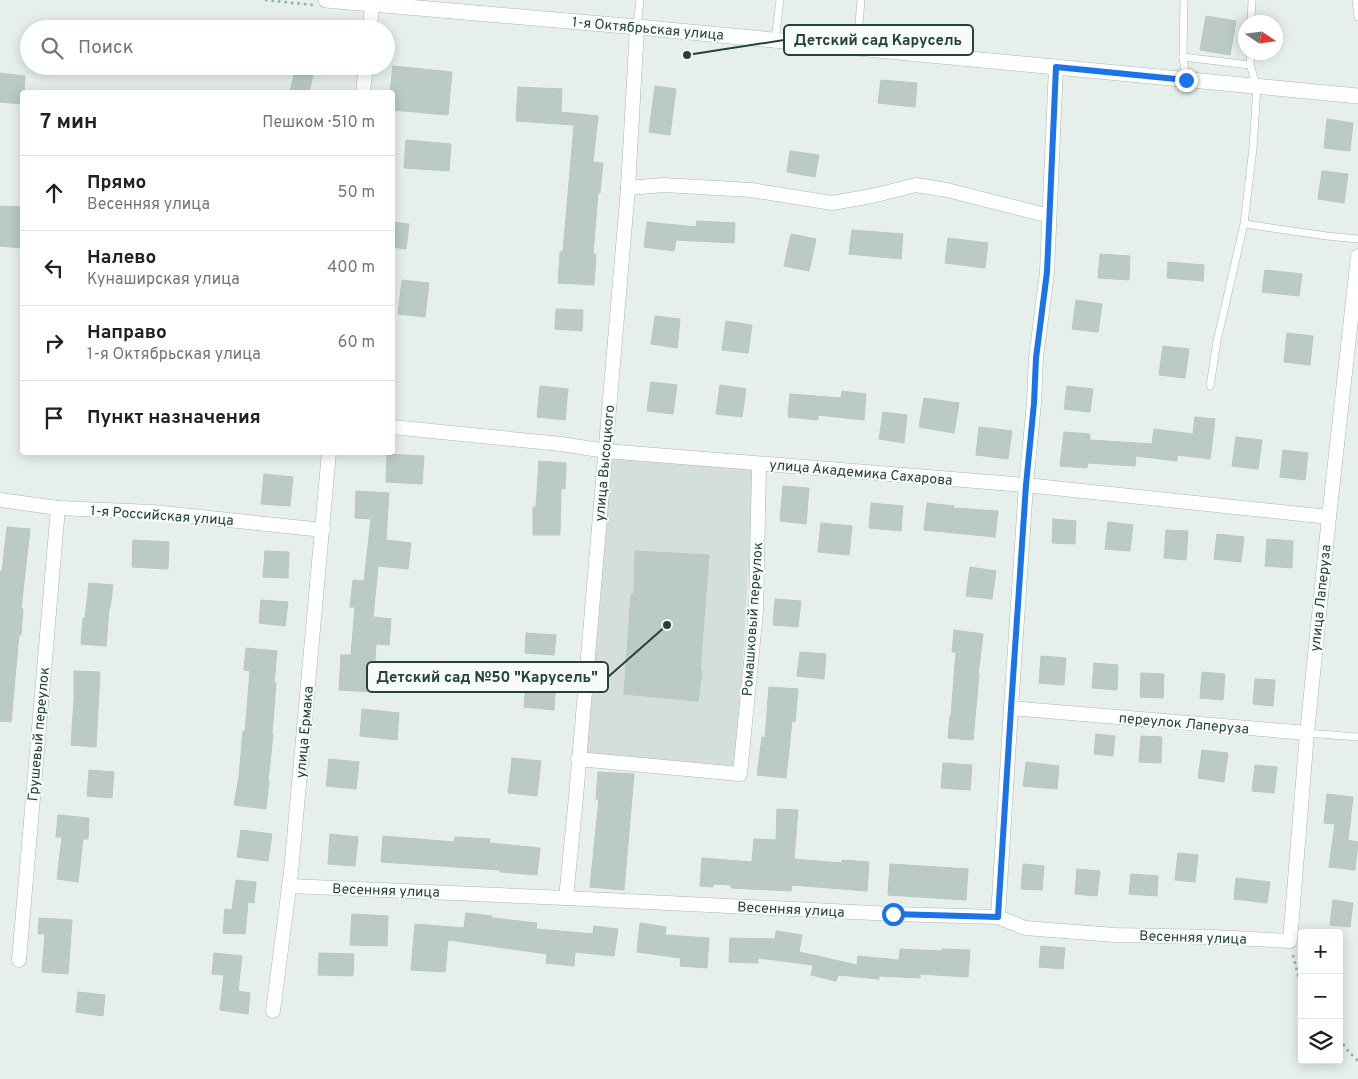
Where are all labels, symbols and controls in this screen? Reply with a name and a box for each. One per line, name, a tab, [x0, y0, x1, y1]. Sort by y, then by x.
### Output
street label: 1-я Октябрьская улица	[571, 14, 724, 45]
north arrow	[1238, 15, 1283, 60]
search box	[20, 20, 395, 75]
callout: Детский сад Карусель	[784, 25, 973, 55]
text: Детский сад Карусель	[794, 32, 962, 51]
icon: search	[38, 34, 66, 62]
text: Поиск	[78, 36, 134, 60]
route end	[1175, 69, 1198, 92]
text: 7 мин	[40, 109, 97, 136]
text: Пешком · 510 m	[262, 113, 375, 133]
text: Прямо	[87, 171, 146, 195]
icon: ahead	[40, 179, 68, 207]
text: 50 m	[338, 183, 375, 203]
text: Весенняя улица	[87, 195, 210, 215]
text: Налево	[87, 246, 156, 270]
icon: left	[40, 254, 68, 282]
text: 400 m	[327, 258, 375, 278]
text: Кунаширская улица	[87, 270, 240, 290]
text: Направо	[87, 321, 167, 345]
icon: right	[40, 329, 68, 357]
text: 60 m	[338, 333, 375, 353]
text: 1-я Октябрьская улица	[87, 345, 261, 365]
icon: arrive	[40, 404, 68, 432]
street label: улица Высоцкого	[592, 404, 619, 522]
text: Пункт назначения	[87, 406, 261, 430]
street label: улица Академика Сахарова	[769, 457, 953, 490]
street label: 1-я Российская улица	[90, 503, 234, 530]
street label: Ромашковый переулок	[740, 541, 767, 697]
street label: улица Лаперуза	[1307, 544, 1336, 653]
callout: Детский сад №50 "Карусель"	[367, 662, 608, 692]
street label: Грушевый переулок	[25, 666, 54, 802]
text: Детский сад №50 "Карусель"	[376, 669, 598, 688]
street label: улица Ермака	[293, 685, 318, 779]
street label: переулок Лаперуза	[1118, 710, 1250, 739]
street label: Весенняя улица	[332, 881, 440, 902]
street label: Весенняя улица	[737, 899, 845, 922]
route start	[882, 903, 905, 926]
street label: Весенняя улица	[1139, 928, 1247, 949]
map controls	[1298, 929, 1343, 1064]
button: +	[1298, 929, 1343, 974]
button: −	[1298, 974, 1343, 1019]
button: layers	[1298, 1019, 1343, 1064]

